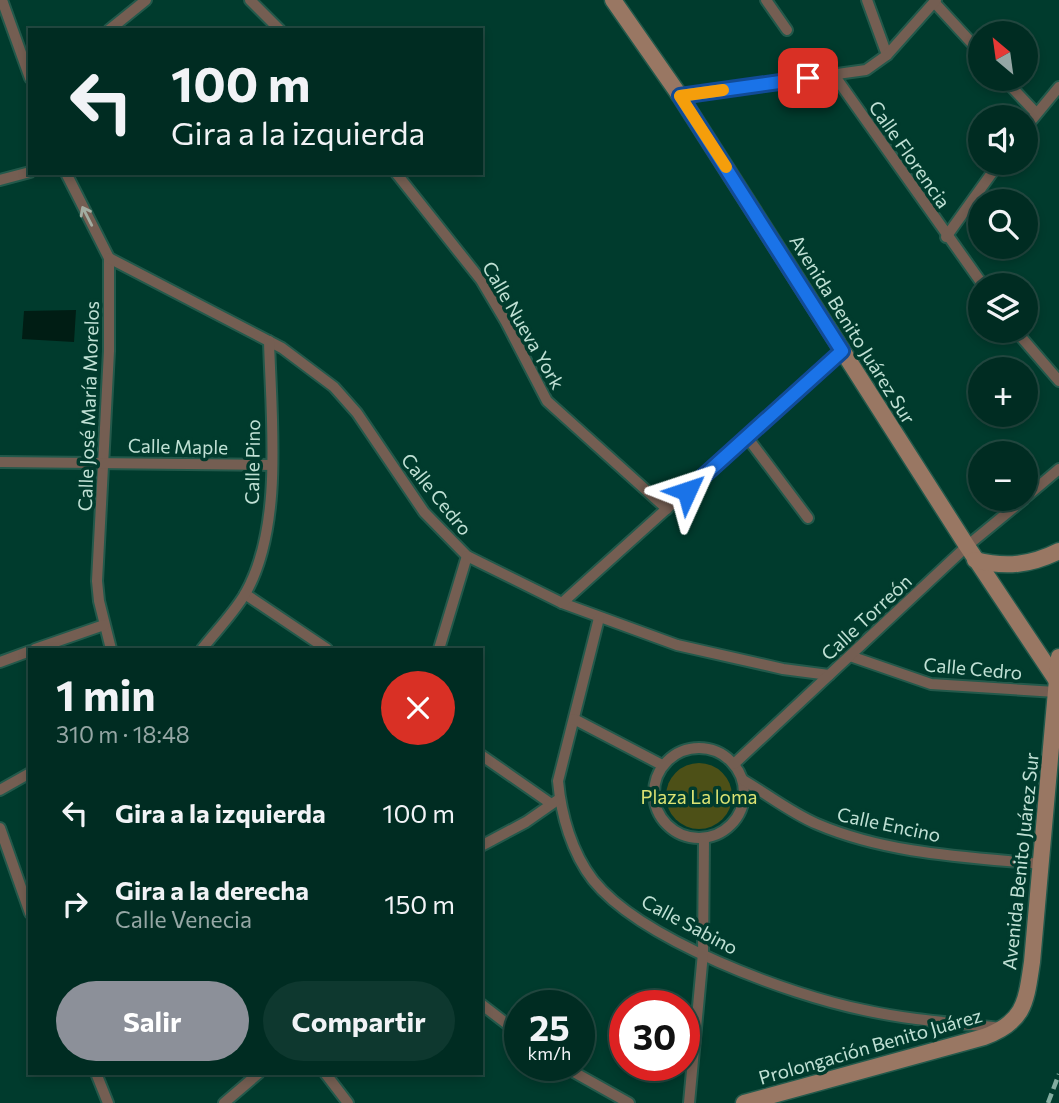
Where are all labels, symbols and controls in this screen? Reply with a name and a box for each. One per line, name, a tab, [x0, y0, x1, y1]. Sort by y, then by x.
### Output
north arrow	[968, 21, 1038, 91]
map controls	[968, 21, 1038, 511]
pin	[778, 48, 838, 108]
text: 100 m	[171, 52, 310, 112]
icon: left	[56, 56, 147, 147]
icon: arrive	[789, 59, 827, 97]
street label: Calle Florencia	[865, 96, 955, 212]
button: sound	[968, 105, 1038, 175]
text: Gira a la izquierda	[171, 112, 425, 152]
button: search	[968, 189, 1038, 259]
one-way arrow	[80, 206, 93, 227]
street label: Avenida Benito Juárez Sur	[785, 230, 921, 428]
street label: Calle Nueva York	[478, 257, 570, 393]
button: layers	[968, 273, 1038, 343]
street label: Calle José María Morelos	[73, 300, 103, 512]
button: +	[968, 357, 1038, 427]
street label: Calle Pino	[240, 419, 264, 505]
street label: Calle Maple	[128, 434, 228, 458]
button: −	[968, 441, 1038, 511]
street label: Calle Cedro	[397, 448, 477, 540]
position arrow	[650, 454, 724, 528]
street label: Calle Torreón	[816, 569, 916, 665]
street label: Calle Cedro	[923, 652, 1023, 684]
text: 1 min	[56, 668, 156, 720]
button: close	[381, 671, 455, 745]
text: 310 m · 18:48	[56, 720, 190, 748]
street label: Avenida Benito Juárez Sur	[997, 751, 1043, 971]
park label: Plaza La loma	[641, 785, 757, 808]
icon: left	[56, 794, 94, 832]
text: Gira a la izquierda	[115, 797, 326, 828]
text: 100 m	[382, 797, 455, 828]
street label: Calle Encino	[835, 802, 943, 846]
text: Gira a la derecha	[115, 874, 309, 905]
icon: right	[56, 885, 94, 923]
text: 150 m	[384, 888, 455, 919]
street label: Calle Sabino	[638, 889, 742, 959]
text: Calle Venecia	[115, 905, 252, 933]
button: Salir	[56, 981, 249, 1061]
button: Compartir	[263, 981, 455, 1061]
speed limit sign: 30	[609, 990, 700, 1081]
street label: Prolongación Benito Juárez	[756, 1003, 984, 1089]
text: 25	[529, 1005, 570, 1048]
text: km/h	[528, 1042, 571, 1064]

